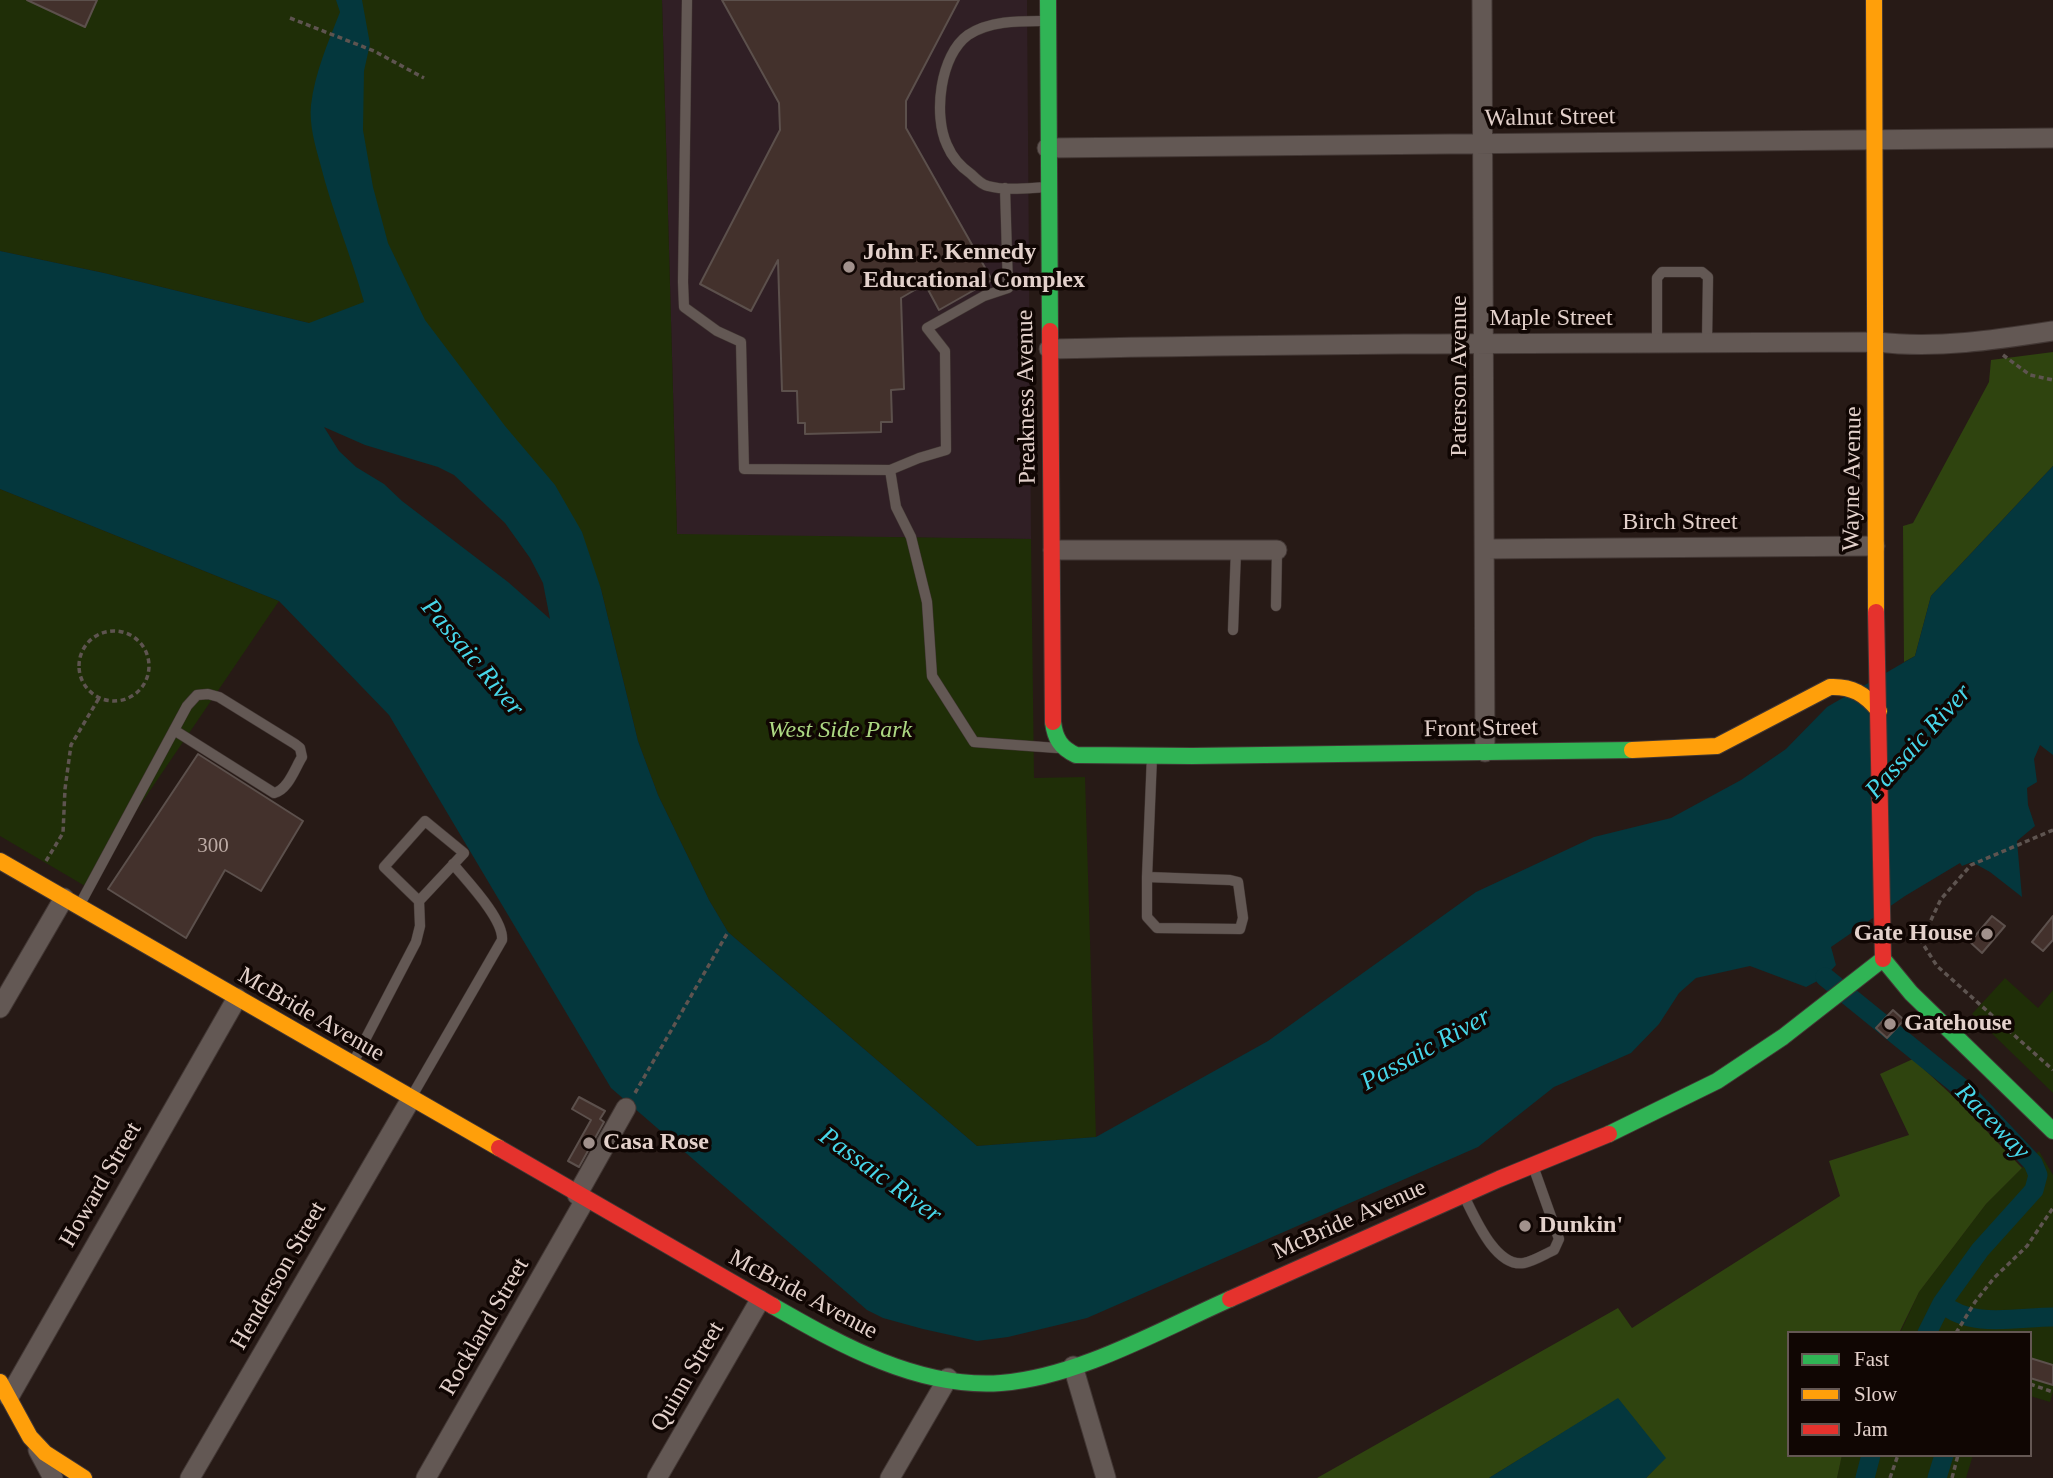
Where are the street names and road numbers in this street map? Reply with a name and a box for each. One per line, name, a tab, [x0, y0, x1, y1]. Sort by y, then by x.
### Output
street label: Walnut Street	[1484, 102, 1616, 134]
street label: Paterson Avenue	[1446, 295, 1474, 457]
street label: Maple Street	[1489, 305, 1613, 333]
street label: Preakness Avenue	[1011, 309, 1043, 485]
street label: Wayne Avenue	[1837, 406, 1869, 552]
street label: Birch Street	[1622, 509, 1738, 537]
street label: Front Street	[1424, 714, 1538, 744]
street label: McBride Avenue	[233, 961, 389, 1069]
street label: Howard Street	[54, 1117, 148, 1253]
street label: McBride Avenue	[1269, 1173, 1431, 1267]
street label: Henderson Street	[225, 1197, 333, 1355]
street label: McBride Avenue	[724, 1244, 882, 1346]
street label: Rockland Street	[434, 1253, 536, 1401]
street label: Quinn Street	[645, 1317, 731, 1437]

